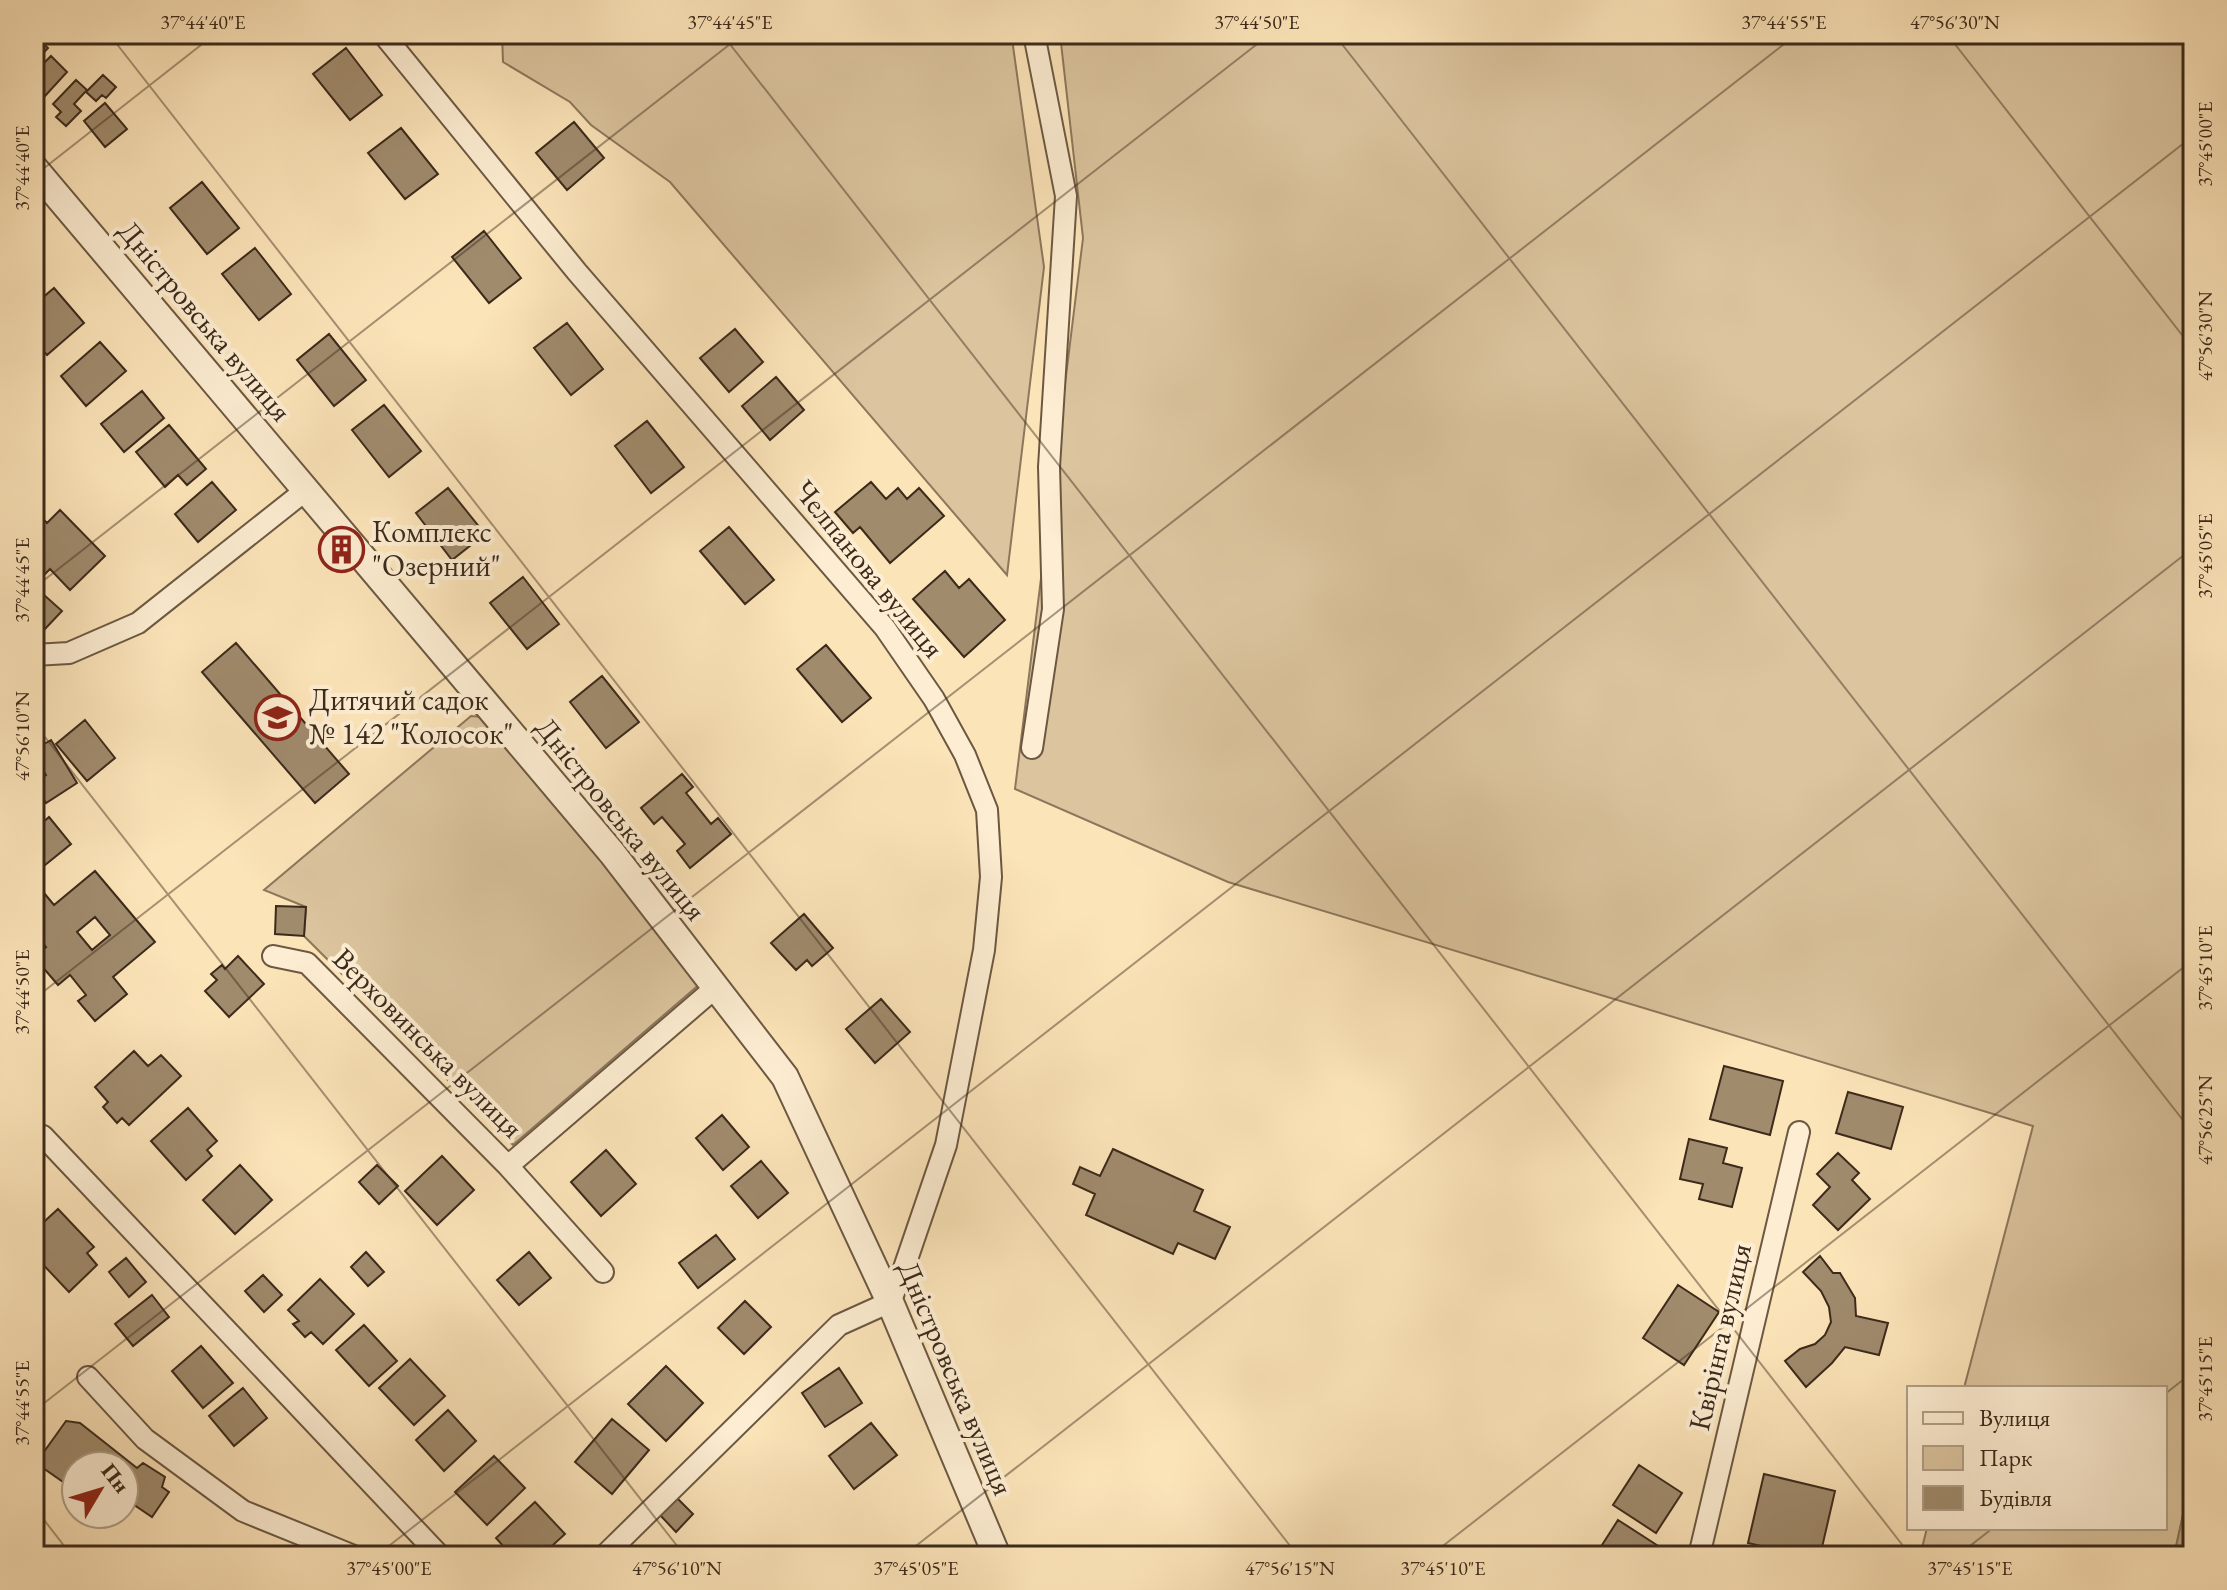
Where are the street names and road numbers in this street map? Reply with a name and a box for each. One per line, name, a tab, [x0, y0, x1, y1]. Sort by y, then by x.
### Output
street label: Дністровська вулиця	[110, 212, 301, 429]
street label: Челпанова вулиця	[785, 472, 953, 666]
street label: Дністровська вулиця	[527, 709, 715, 928]
street label: Верховинська вулиця	[325, 939, 532, 1146]
street label: Квірінга вулиця	[1679, 1240, 1760, 1434]
street label: Дністровська вулиця	[890, 1255, 1023, 1501]

